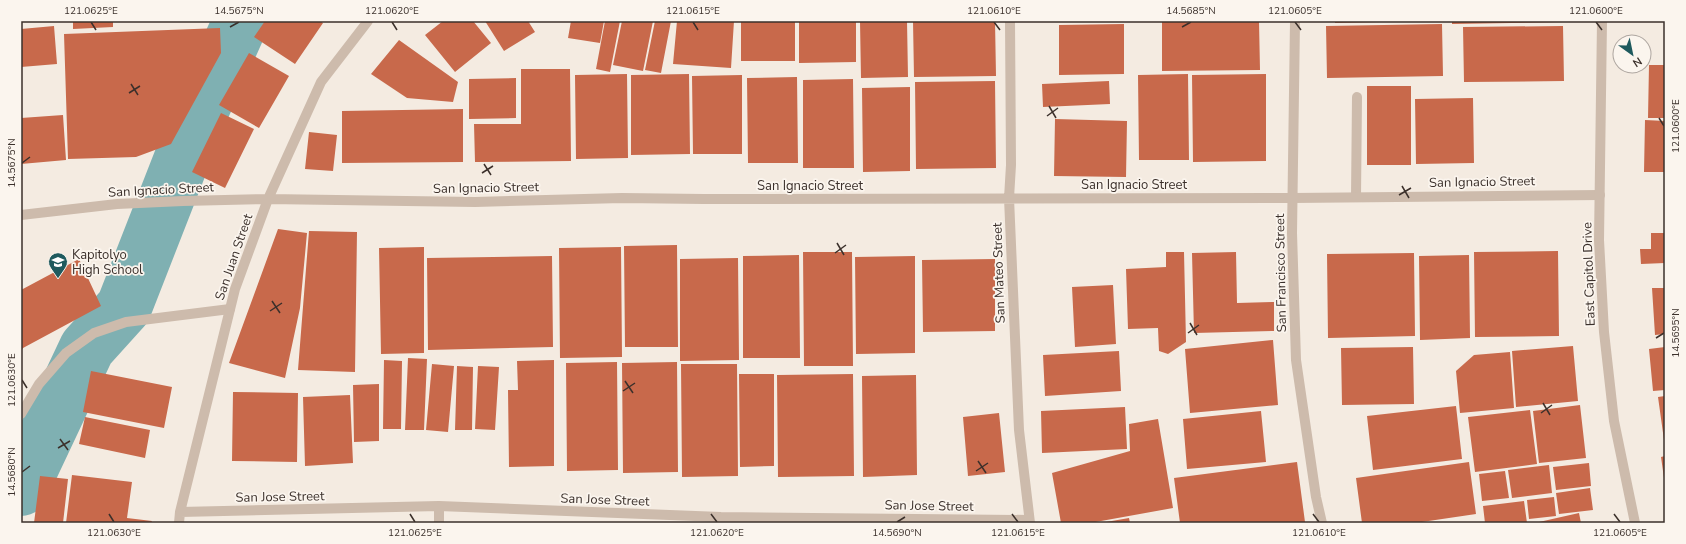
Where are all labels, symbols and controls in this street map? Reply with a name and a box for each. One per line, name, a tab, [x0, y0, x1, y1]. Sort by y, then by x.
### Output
text: 121.0625°E	[64, 4, 118, 18]
text: 14.5675°N	[214, 4, 264, 18]
text: 121.0620°E	[365, 4, 419, 18]
text: 121.0615°E	[666, 4, 720, 18]
text: 121.0610°E	[967, 4, 1021, 18]
text: 14.5685°N	[1166, 4, 1216, 18]
text: 121.0605°E	[1268, 4, 1322, 18]
text: 121.0600°E	[1569, 4, 1623, 18]
north arrow	[1612, 34, 1652, 74]
text: N	[1630, 53, 1645, 70]
text: 121.0600°E	[1669, 99, 1683, 153]
text: 14.5675°N	[5, 138, 19, 188]
street label: San Ignacio Street	[1429, 172, 1536, 192]
street label: San Ignacio Street	[1081, 176, 1187, 194]
street label: San Ignacio Street	[757, 177, 863, 195]
street label: San Ignacio Street	[108, 178, 215, 202]
street label: San Ignacio Street	[433, 178, 540, 198]
street label: San Juan Street	[211, 211, 257, 303]
street label: San Francisco Street	[1271, 213, 1291, 332]
street label: San Mateo Street	[988, 222, 1010, 324]
street label: East Capitol Drive	[1578, 222, 1600, 326]
place label: Kapitolyo High School	[72, 246, 143, 279]
school or university icon: Kapitolyo High School	[47, 251, 69, 279]
text: 14.5695°N	[1669, 308, 1683, 358]
text: 121.0630°E	[5, 353, 19, 407]
text: 14.5680°N	[5, 447, 19, 497]
street label: San Jose Street	[235, 487, 325, 507]
street label: San Jose Street	[560, 489, 650, 511]
street label: San Jose Street	[884, 496, 974, 516]
text: 121.0630°E	[87, 526, 141, 540]
text: 121.0625°E	[388, 526, 442, 540]
text: 121.0620°E	[690, 526, 744, 540]
text: 14.5690°N	[872, 526, 922, 540]
text: 121.0615°E	[991, 526, 1045, 540]
text: 121.0610°E	[1292, 526, 1346, 540]
text: 121.0605°E	[1593, 526, 1647, 540]

